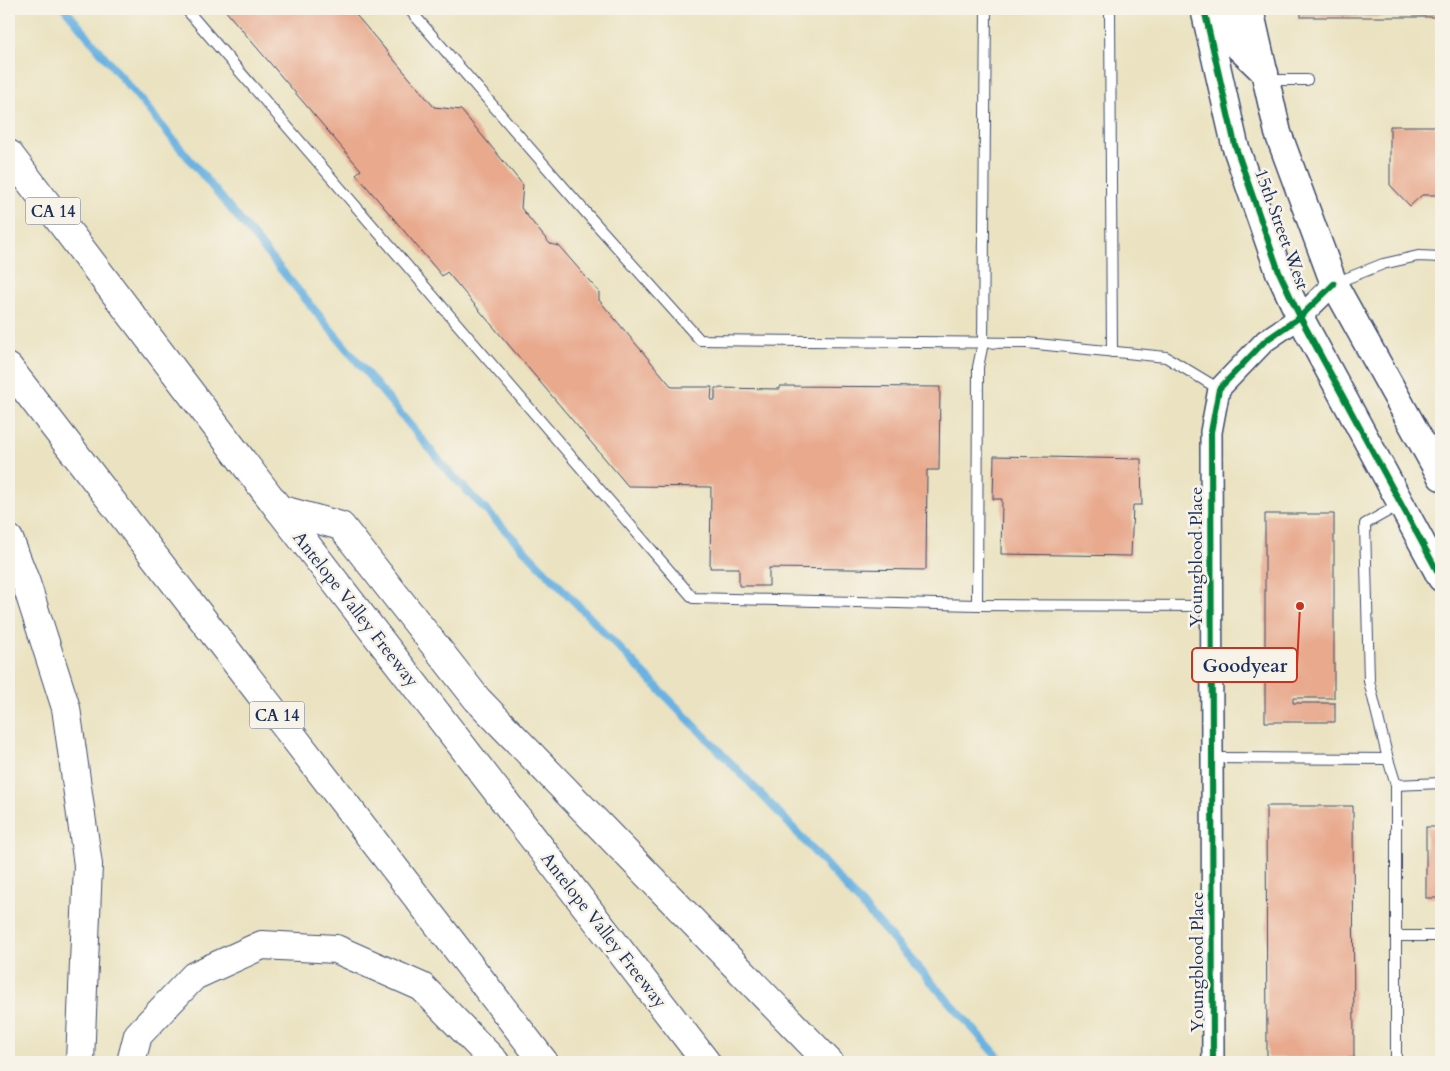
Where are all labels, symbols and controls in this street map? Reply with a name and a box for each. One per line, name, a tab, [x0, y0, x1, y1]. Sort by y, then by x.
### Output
street label: 15th Street West	[1248, 165, 1315, 293]
road number: CA 14	[26, 198, 80, 225]
street label: Youngblood Place	[1184, 487, 1209, 627]
street label: Antelope Valley Freeway	[287, 526, 425, 693]
callout: Goodyear	[1192, 648, 1297, 682]
text: Goodyear	[1203, 653, 1288, 679]
road number: CA 14	[250, 702, 304, 728]
street label: Antelope Valley Freeway	[535, 847, 673, 1014]
street label: Youngblood Place	[1185, 892, 1210, 1032]

